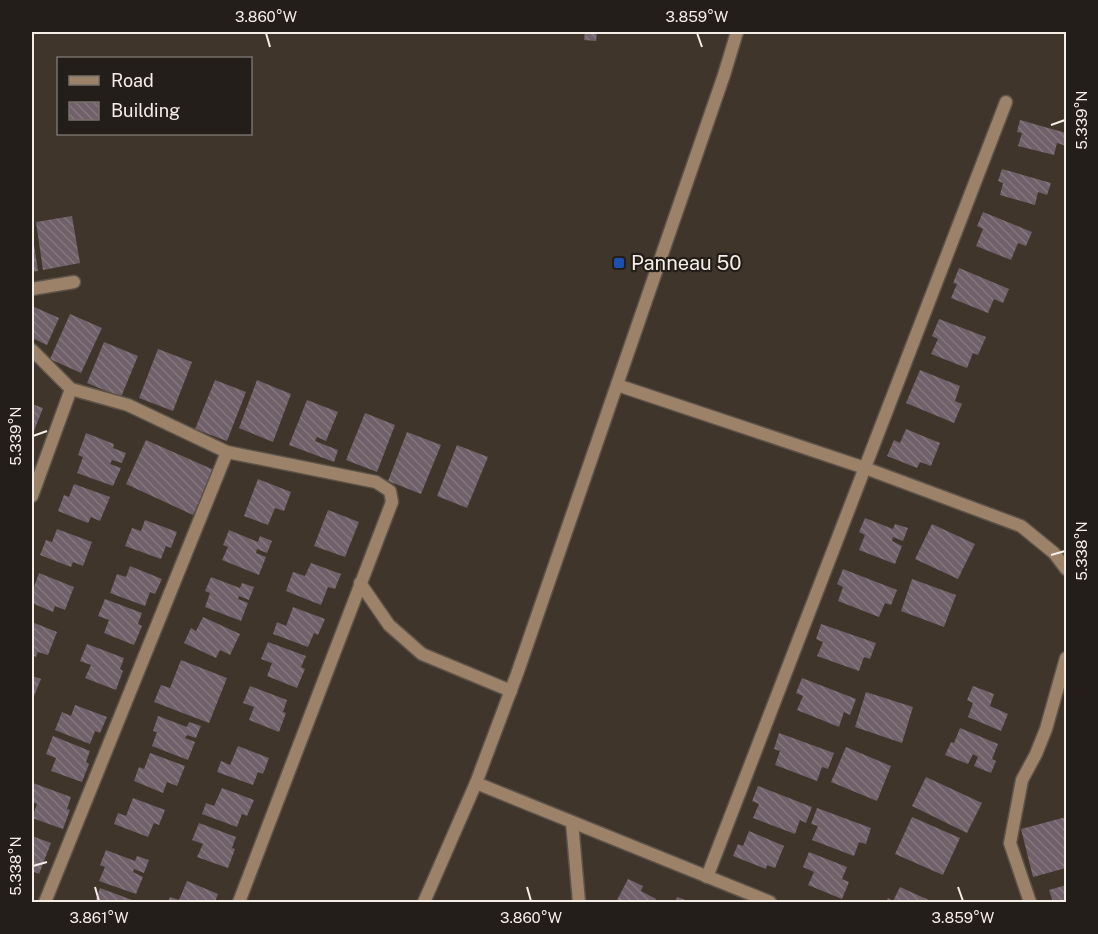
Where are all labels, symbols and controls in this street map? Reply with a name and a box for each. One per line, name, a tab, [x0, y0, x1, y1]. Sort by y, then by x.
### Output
text: 3.860°W	[235, 8, 297, 25]
text: 3.859°W	[666, 8, 728, 25]
legend	[57, 57, 252, 135]
text: Road	[111, 70, 154, 91]
text: 5.339°N	[1073, 90, 1090, 150]
text: Building	[111, 100, 180, 121]
place label: Panneau 50	[631, 251, 741, 275]
marker: Panneau 50	[612, 256, 626, 270]
text: 5.339°N	[7, 406, 24, 466]
text: 5.338°N	[1073, 521, 1090, 581]
text: 5.338°N	[7, 836, 24, 896]
text: 3.861°W	[69, 909, 129, 926]
text: 3.860°W	[500, 909, 562, 926]
text: 3.859°W	[932, 909, 994, 926]

